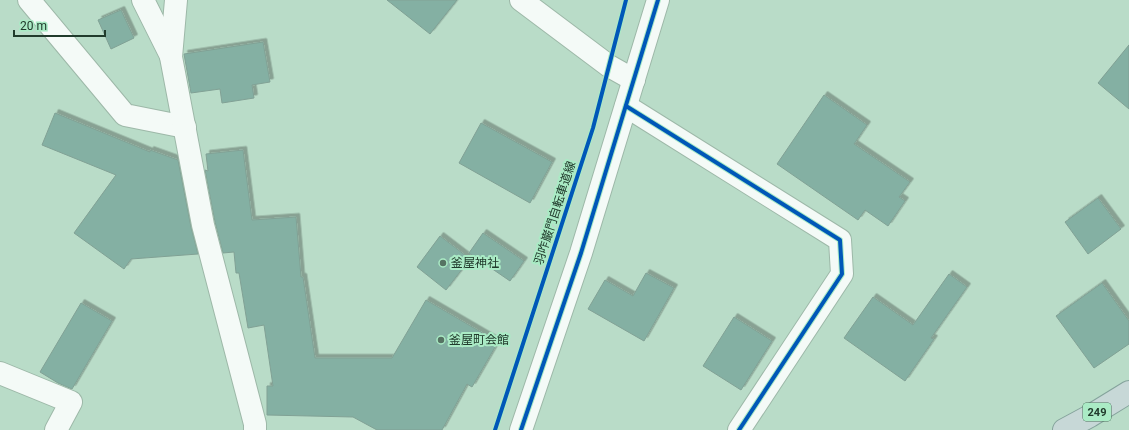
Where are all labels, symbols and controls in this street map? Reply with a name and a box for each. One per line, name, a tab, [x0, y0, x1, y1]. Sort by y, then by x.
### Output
scale bar	[14, 12, 105, 38]
text: 20 m	[20, 19, 47, 33]
street label: 羽咋巌門自転車道線	[532, 159, 578, 267]
place label: 釜屋神社	[451, 256, 499, 270]
marker: 釜屋神社	[438, 258, 448, 268]
place label: 釜屋町会館	[449, 333, 509, 347]
marker: 釜屋町会館	[436, 335, 446, 345]
road number: 249	[1083, 403, 1111, 421]

